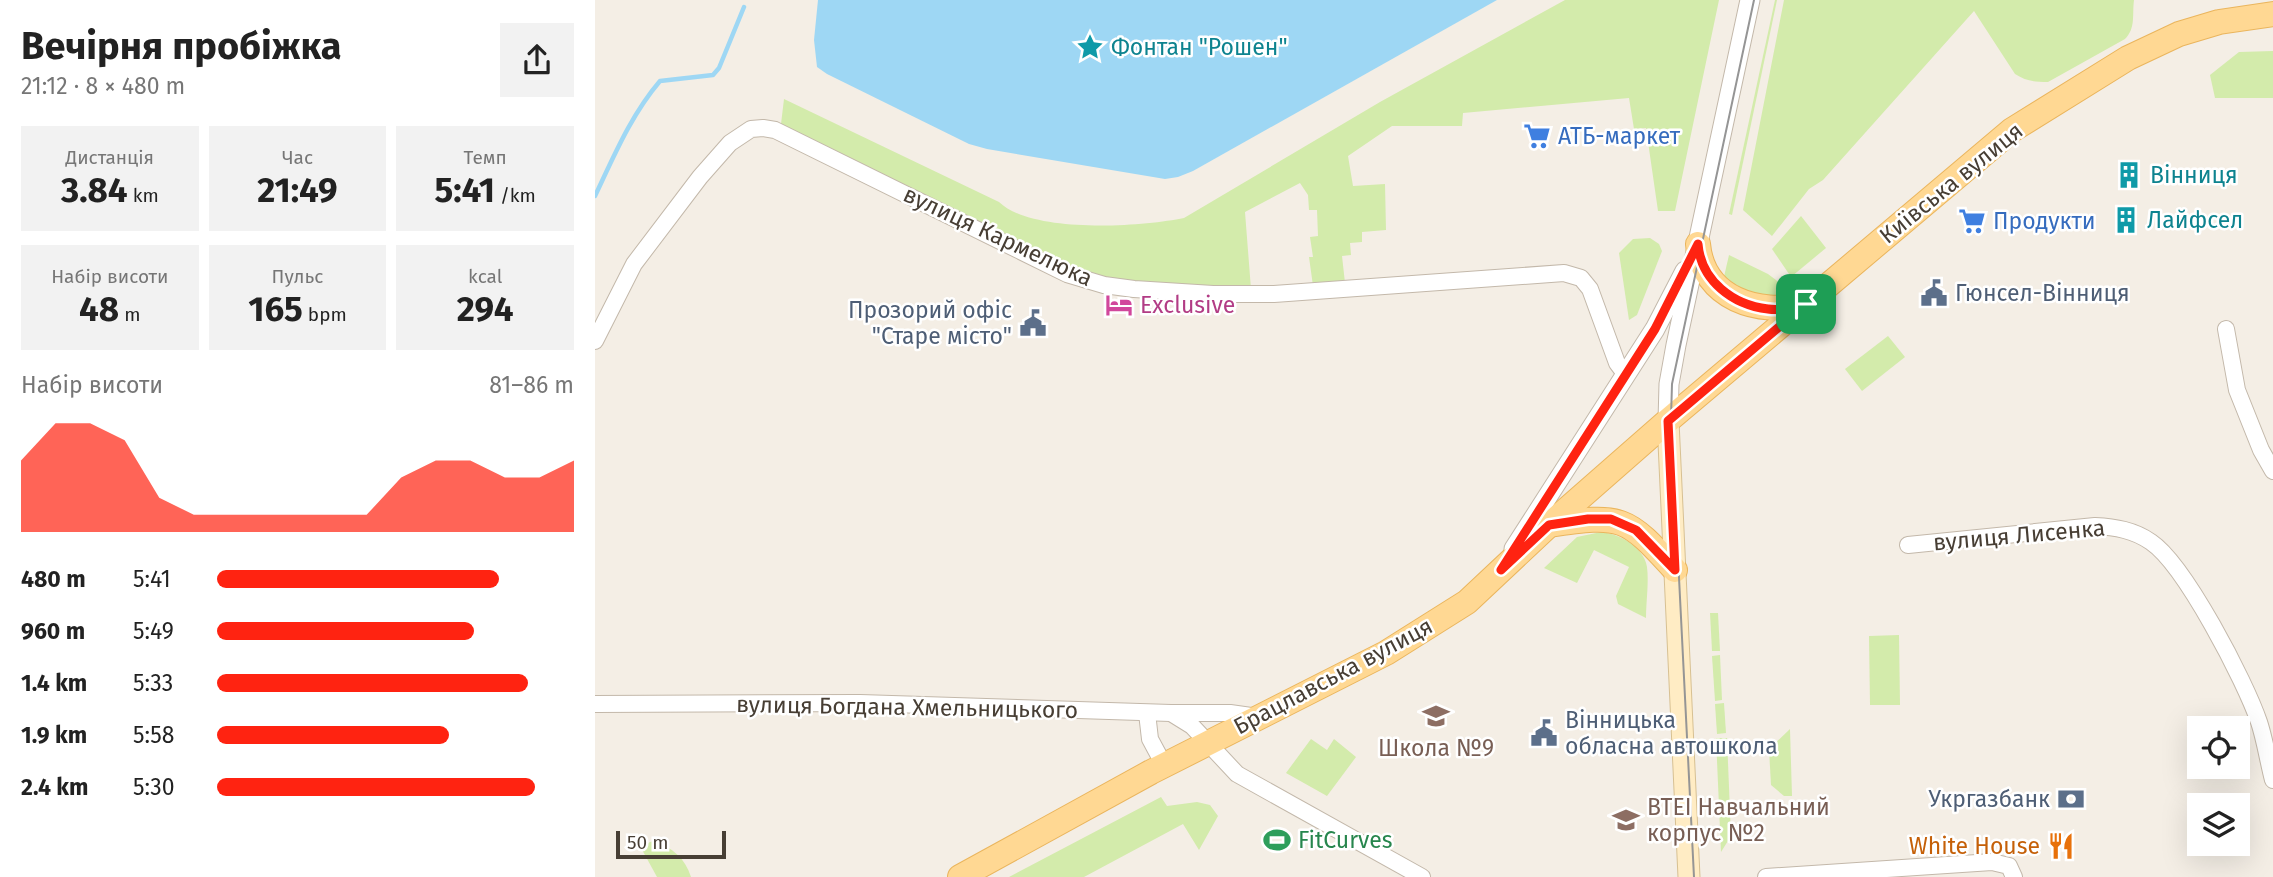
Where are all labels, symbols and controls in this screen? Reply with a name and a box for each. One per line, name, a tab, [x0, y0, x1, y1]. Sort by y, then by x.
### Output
text: Вечірня пробіжка	[21, 23, 342, 69]
button: share	[500, 23, 574, 97]
place icon: Фонтан "Рошен"	[1075, 32, 1105, 62]
place label: Фонтан "Рошен"	[1111, 33, 1288, 61]
text: 21:12 · 8 × 480 m	[21, 72, 185, 100]
street label: Київська вулиця	[1874, 117, 2028, 249]
supermarket icon: АТБ-маркет	[1522, 121, 1552, 151]
place label: АТБ-маркет	[1558, 122, 1681, 150]
text: Дистанція	[66, 146, 154, 169]
text: Час	[282, 146, 313, 169]
text: Темп	[464, 146, 507, 169]
building icon: Вінниця	[2114, 160, 2144, 190]
place label: Вінниця	[2150, 161, 2238, 189]
text: 3.84	[61, 169, 128, 211]
text: 21:49	[257, 169, 338, 211]
text: 5:41	[434, 169, 495, 211]
street label: вулиця Кармелюка	[899, 180, 1097, 292]
text: km	[128, 184, 159, 207]
text: /km	[495, 184, 536, 207]
building icon: Лайфсел	[2111, 205, 2141, 235]
supermarket icon: Продукти	[1957, 206, 1987, 236]
place label: Лайфсел	[2147, 206, 2243, 234]
place label: Продукти	[1993, 207, 2096, 235]
text: Набір висоти	[51, 265, 169, 288]
text: Пульс	[272, 265, 323, 288]
text: kcal	[468, 265, 502, 288]
pin	[1776, 274, 1836, 334]
public building icon: Гюнсел-Вінниця	[1919, 278, 1949, 308]
place label: Гюнсел-Вінниця	[1955, 279, 2130, 307]
icon: arrive	[1787, 285, 1825, 323]
text: 48	[79, 288, 119, 330]
text: 165	[248, 288, 303, 330]
text: 294	[457, 288, 514, 330]
hotel icon: Exclusive	[1104, 290, 1134, 320]
place label: Exclusive	[1140, 291, 1235, 319]
place label: Прозорий офіс "Старе місто"	[848, 296, 1012, 350]
text: m	[119, 303, 141, 326]
text: bpm	[303, 303, 347, 326]
public building icon: Прозорий офіс "Старе місто"	[1018, 308, 1048, 338]
text: Набір висоти	[21, 371, 163, 399]
text: 81–86 m	[489, 371, 574, 399]
street label: вулиця Лисенка	[1932, 514, 2106, 556]
text: 480 m	[21, 565, 86, 593]
text: 5:41	[133, 565, 171, 593]
street label: Брацлавська вулиця	[1229, 612, 1437, 740]
text: 960 m	[21, 617, 85, 645]
text: 5:49	[133, 617, 174, 645]
text: 1.4 km	[21, 669, 87, 697]
text: 5:33	[133, 669, 173, 697]
street label: вулиця Богдана Хмельницького	[736, 690, 1078, 724]
school or university icon: Школа №9	[1421, 701, 1451, 731]
place label: Вінницька обласна автошкола	[1565, 706, 1778, 760]
map controls	[2187, 716, 2250, 856]
button: locate	[2187, 716, 2250, 779]
public building icon: Вінницька обласна автошкола	[1529, 718, 1559, 748]
text: 1.9 km	[21, 721, 87, 749]
text: 5:58	[133, 721, 174, 749]
place label: Школа №9	[1378, 734, 1494, 762]
text: 2.4 km	[21, 773, 88, 801]
text: 5:30	[133, 773, 175, 801]
bank icon: Укргазбанк	[2056, 784, 2086, 814]
place label: Укргазбанк	[1929, 785, 2050, 813]
place label: ВТЕІ Навчальний корпус №2	[1647, 793, 1830, 847]
button: layers	[2187, 793, 2250, 856]
school or university icon: ВТЕІ Навчальний корпус №2	[1611, 805, 1641, 835]
sports icon: FitCurves	[1262, 825, 1292, 855]
place label: FitCurves	[1298, 826, 1393, 854]
scale bar	[616, 828, 726, 860]
text: 50 m	[627, 831, 668, 854]
restaurant icon: White House	[2046, 831, 2076, 861]
place label: White House	[1909, 832, 2040, 860]

